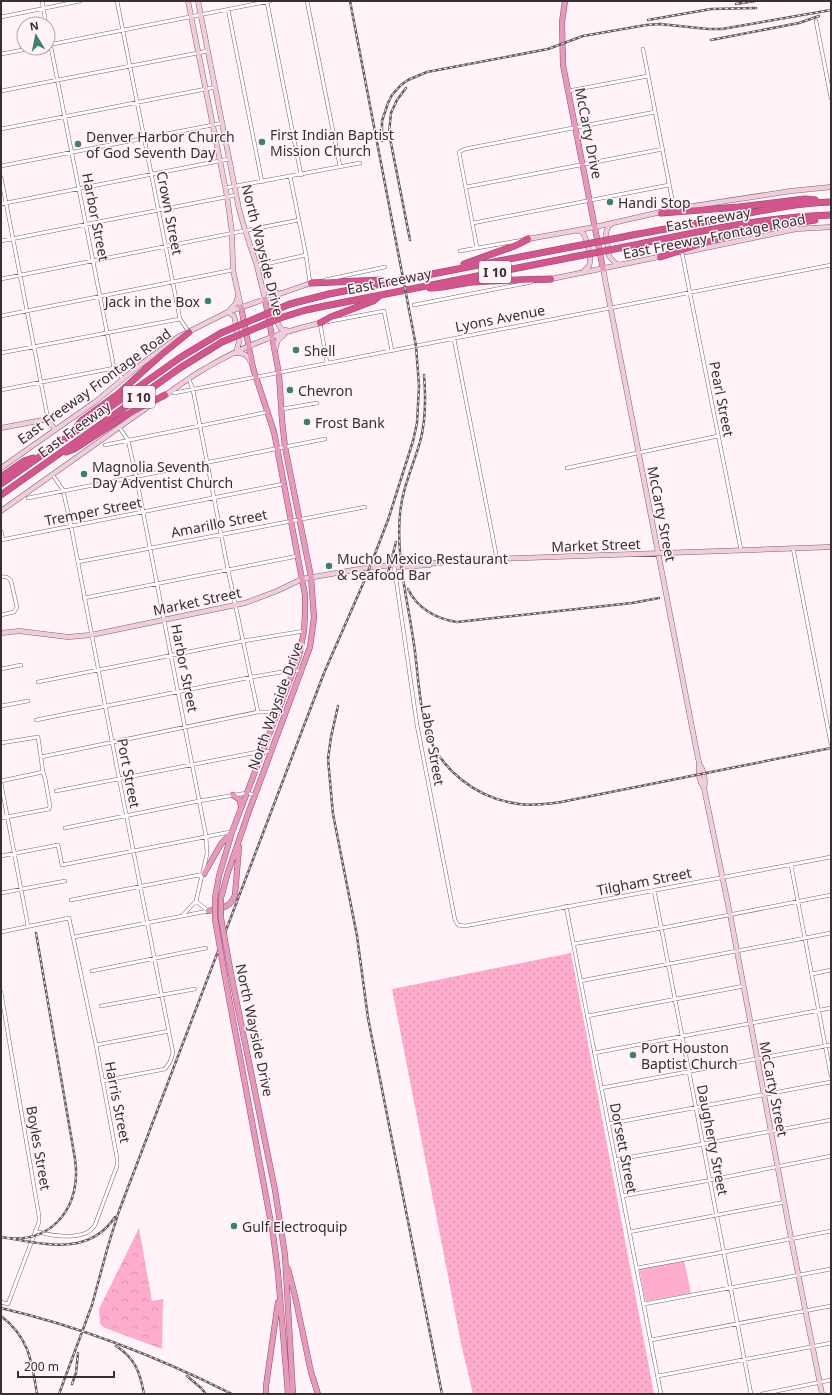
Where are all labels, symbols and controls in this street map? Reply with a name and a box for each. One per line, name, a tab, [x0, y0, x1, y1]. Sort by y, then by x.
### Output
north arrow	[16, 16, 56, 56]
text: N	[28, 17, 40, 34]
street label: McCarty Drive	[571, 86, 607, 180]
place label: First Indian Baptist Mission Church	[270, 125, 394, 160]
place label: Denver Harbor Church of God Seventh Day	[86, 127, 235, 162]
marker: First Indian Baptist Mission Church	[257, 137, 267, 147]
marker: Denver Harbor Church of God Seventh Day	[73, 139, 83, 149]
street label: Crown Street	[153, 169, 187, 257]
street label: Harbor Street	[78, 171, 114, 263]
street label: North Wayside Drive	[237, 182, 289, 318]
place label: Handi Stop	[618, 193, 691, 212]
marker: Handi Stop	[605, 197, 615, 207]
street label: East Freeway	[664, 202, 753, 236]
street label: East Freeway Frontage Road	[621, 209, 807, 263]
road number: I 10	[479, 261, 511, 283]
street label: East Freeway	[345, 263, 434, 298]
place label: Jack in the Box	[103, 292, 201, 311]
marker: Jack in the Box	[203, 296, 213, 306]
street label: Lyons Avenue	[453, 300, 547, 336]
street label: East Freeway Frontage Road	[14, 325, 174, 447]
place label: Shell	[304, 341, 335, 360]
marker: Shell	[291, 345, 301, 355]
street label: Pearl Street	[705, 360, 739, 438]
place label: Chevron	[298, 381, 353, 400]
marker: Chevron	[285, 385, 295, 395]
road number: I 10	[123, 386, 155, 408]
street label: East Freeway	[35, 397, 113, 461]
place label: Frost Bank	[315, 413, 385, 432]
marker: Frost Bank	[302, 417, 312, 427]
place label: Magnolia Seventh Day Adventist Church	[92, 457, 233, 492]
street label: McCarty Street	[643, 465, 681, 563]
marker: Magnolia Seventh Day Adventist Church	[79, 469, 89, 479]
street label: Tremper Street	[43, 492, 143, 530]
street label: Amarillo Street	[169, 504, 269, 542]
street label: Market Street	[551, 534, 641, 556]
place label: Mucho Mexico Restaurant & Seafood Bar	[337, 549, 508, 584]
marker: Mucho Mexico Restaurant & Seafood Bar	[324, 561, 334, 571]
street label: Market Street	[151, 582, 243, 620]
street label: Harbor Street	[167, 622, 203, 714]
street label: North Wayside Drive	[243, 639, 307, 773]
street label: Labco Street	[417, 703, 449, 787]
street label: Port Street	[113, 737, 145, 809]
street label: Tilgham Street	[595, 863, 693, 899]
street label: North Wayside Drive	[232, 962, 278, 1098]
place label: Port Houston Baptist Church	[641, 1038, 738, 1073]
street label: McCarty Street	[755, 1040, 793, 1138]
marker: Port Houston Baptist Church	[628, 1050, 638, 1060]
street label: Harris Street	[101, 1060, 135, 1144]
street label: Daugherty Street	[693, 1083, 733, 1197]
street label: Dorsett Street	[606, 1101, 642, 1195]
street label: Boyles Street	[22, 1104, 56, 1192]
place label: Gulf Electroquip	[242, 1217, 347, 1236]
marker: Gulf Electroquip	[229, 1221, 239, 1231]
scale bar	[18, 1353, 114, 1379]
text: 200 m	[24, 1358, 59, 1375]

